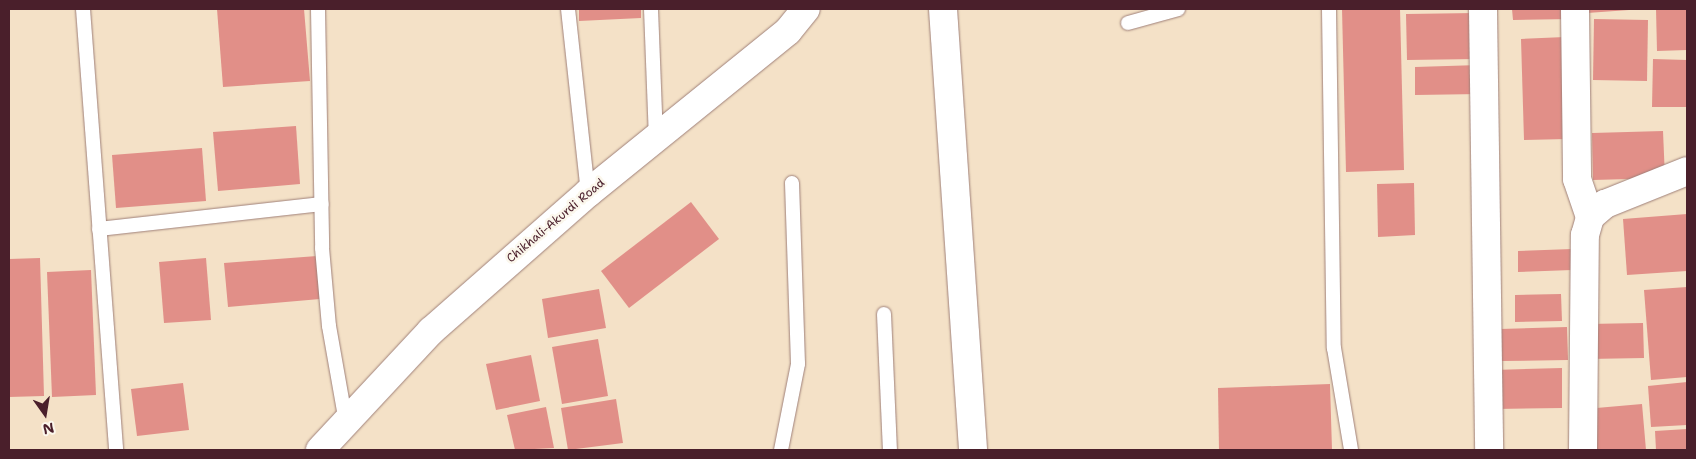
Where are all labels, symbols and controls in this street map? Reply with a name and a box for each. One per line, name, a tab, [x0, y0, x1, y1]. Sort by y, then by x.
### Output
street label: Chikhali-Akurdi Road	[504, 176, 608, 266]
north arrow	[20, 389, 70, 439]
text: N	[41, 419, 56, 439]

